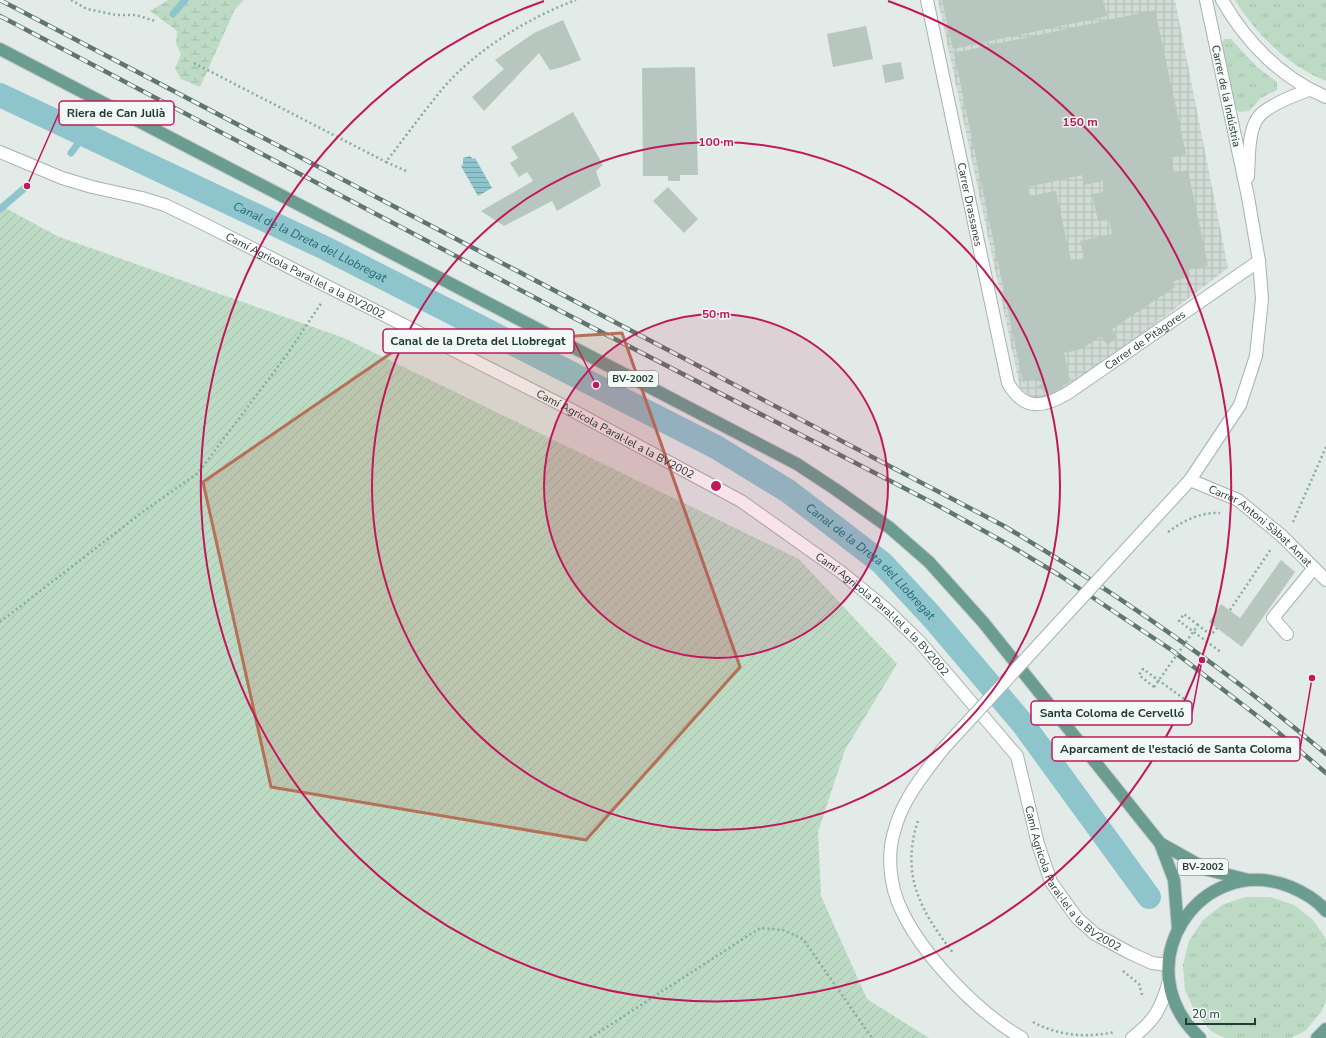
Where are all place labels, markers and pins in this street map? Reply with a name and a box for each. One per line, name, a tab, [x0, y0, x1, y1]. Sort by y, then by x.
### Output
callout: Riera de Can Julià	[59, 101, 174, 125]
callout: Canal de la Dreta del Llobregat	[383, 329, 574, 353]
centre of rings	[709, 479, 723, 493]
callout: Santa Coloma de Cervelló	[1031, 701, 1192, 725]
callout: Aparcament de l'estació de Santa Coloma	[1052, 737, 1300, 761]

